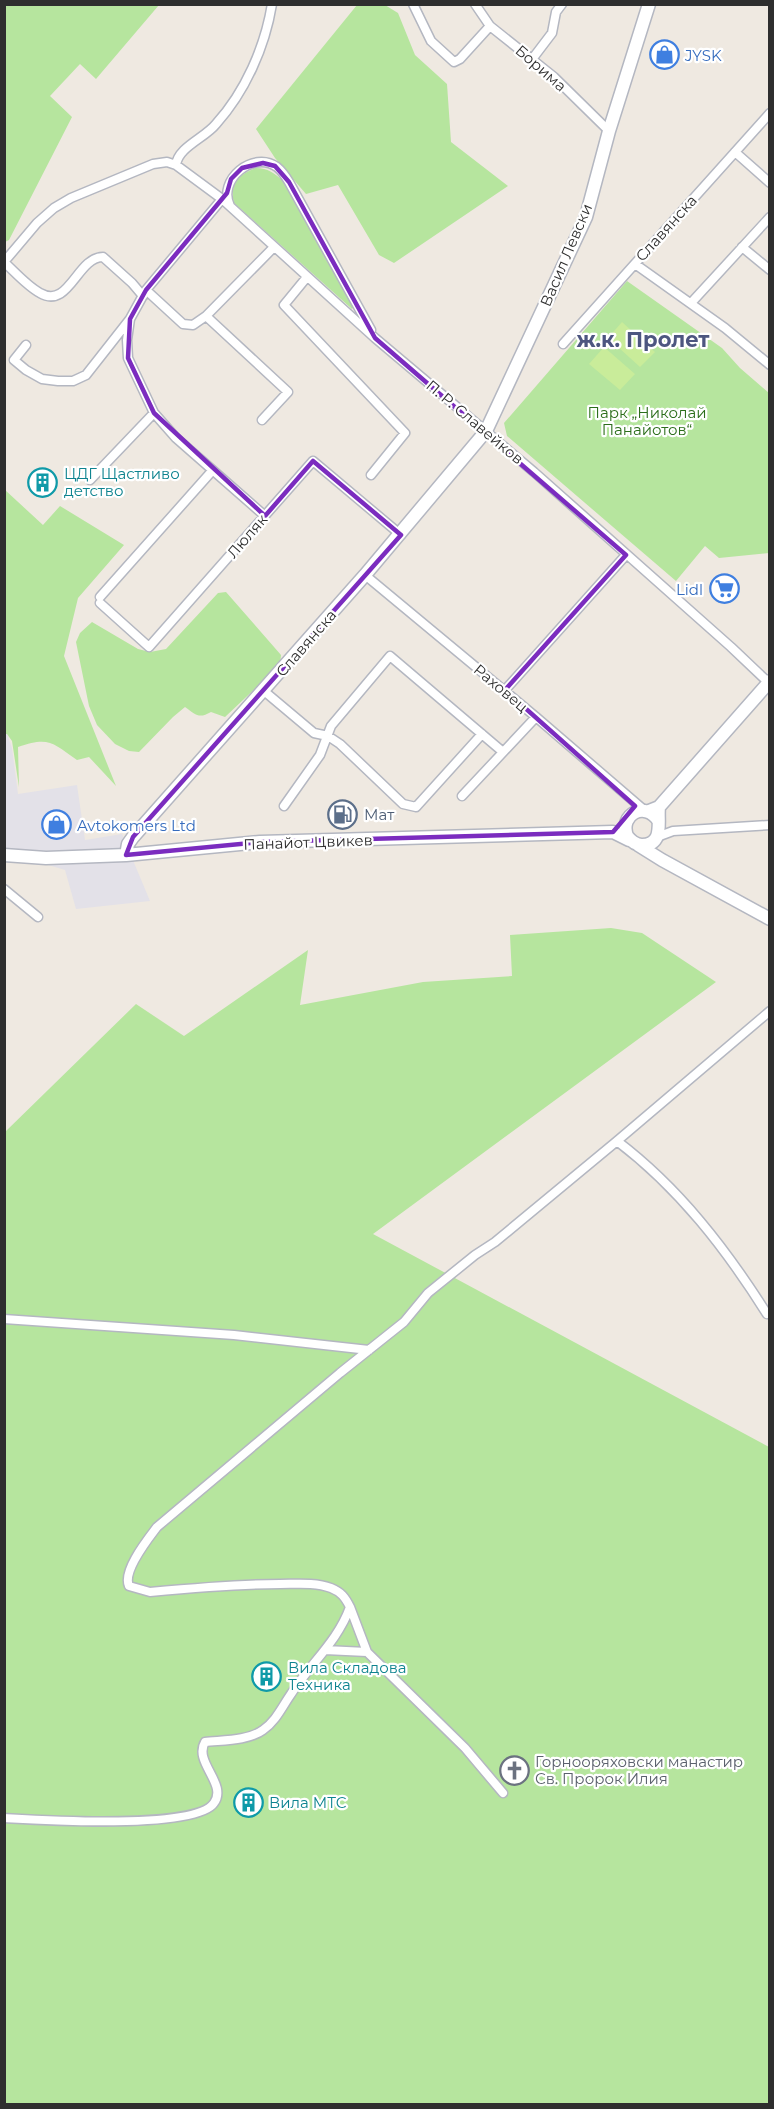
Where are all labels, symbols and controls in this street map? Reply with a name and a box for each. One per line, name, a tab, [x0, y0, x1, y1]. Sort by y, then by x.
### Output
shop icon: JYSK	[648, 39, 680, 71]
street label: Борима	[512, 41, 570, 95]
place label: JYSK	[684, 46, 722, 65]
street label: Славянска	[631, 191, 701, 265]
street label: Васил Левски	[536, 201, 596, 309]
district label: ж.к. Пролет	[576, 327, 710, 352]
street label: П. Р. Славейков	[422, 376, 528, 468]
park label: Парк „Николай Панайотов“	[588, 403, 706, 439]
place label: ЦДГ Щастливо детство	[64, 464, 180, 500]
building icon: ЦДГ Щастливо детство	[27, 466, 59, 498]
street label: Люляк	[223, 510, 271, 562]
supermarket icon: Lidl	[708, 573, 740, 605]
place label: Lidl	[676, 580, 703, 599]
street label: Славянска	[272, 606, 340, 680]
street label: Раховец	[470, 660, 532, 716]
fuel station icon: Мат	[327, 798, 359, 830]
place label: Мат	[364, 805, 395, 824]
shop icon: Avtokomers Ltd	[40, 809, 72, 841]
place label: Avtokomers Ltd	[77, 816, 196, 835]
street label: Панайот Цвикев	[243, 830, 373, 854]
place label: Вила Складова Техника	[288, 1658, 407, 1694]
building icon: Вила Складова Техника	[251, 1660, 283, 1692]
place label: Горнооряховски манастир Св. Пророк Илия	[535, 1752, 743, 1788]
church icon: Горнооряховски манастир Св. Пророк Илия	[498, 1754, 530, 1786]
building icon: Вила МТС	[232, 1786, 264, 1818]
place label: Вила МТС	[269, 1793, 347, 1812]

